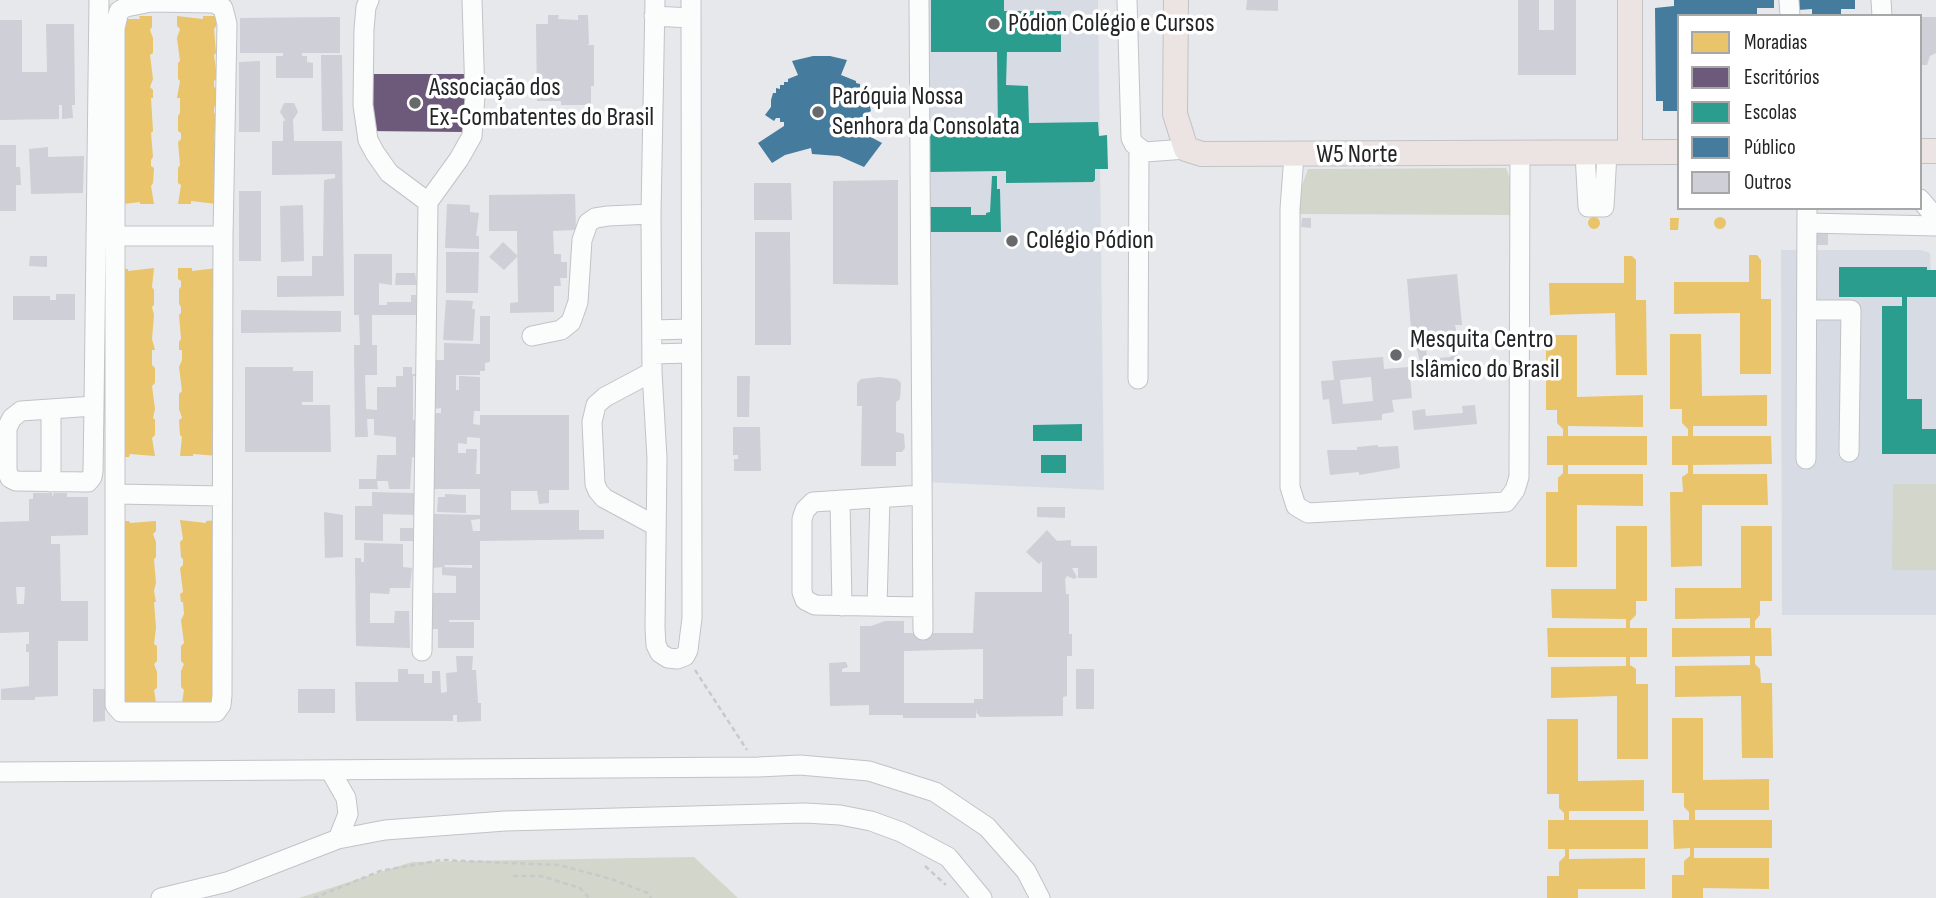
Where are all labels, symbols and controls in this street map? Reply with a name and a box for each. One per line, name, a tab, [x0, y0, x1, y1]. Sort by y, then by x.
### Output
place label: Pódion Colégio e Cursos	[1008, 8, 1215, 40]
legend	[1677, 14, 1922, 210]
marker: Pódion Colégio e Cursos	[986, 16, 1002, 32]
text: Moradias	[1744, 30, 1807, 55]
text: Escritórios	[1744, 65, 1820, 90]
place label: Associação dos Ex-Combatentes do Brasil	[429, 72, 654, 134]
place label: Paróquia Nossa Senhora da Consolata	[832, 81, 1020, 142]
marker: Associação dos Ex-Combatentes do Brasil	[407, 95, 423, 111]
text: Escolas	[1744, 100, 1797, 125]
marker: Paróquia Nossa Senhora da Consolata	[810, 104, 826, 120]
text: Público	[1744, 135, 1796, 160]
street label: W5 Norte	[1316, 139, 1398, 171]
text: Outros	[1744, 170, 1791, 195]
place label: Colégio Pódion	[1026, 225, 1154, 257]
marker: Colégio Pódion	[1004, 233, 1020, 249]
place label: Mesquita Centro Islâmico do Brasil	[1410, 324, 1560, 386]
marker: Mesquita Centro Islâmico do Brasil	[1388, 347, 1404, 363]

